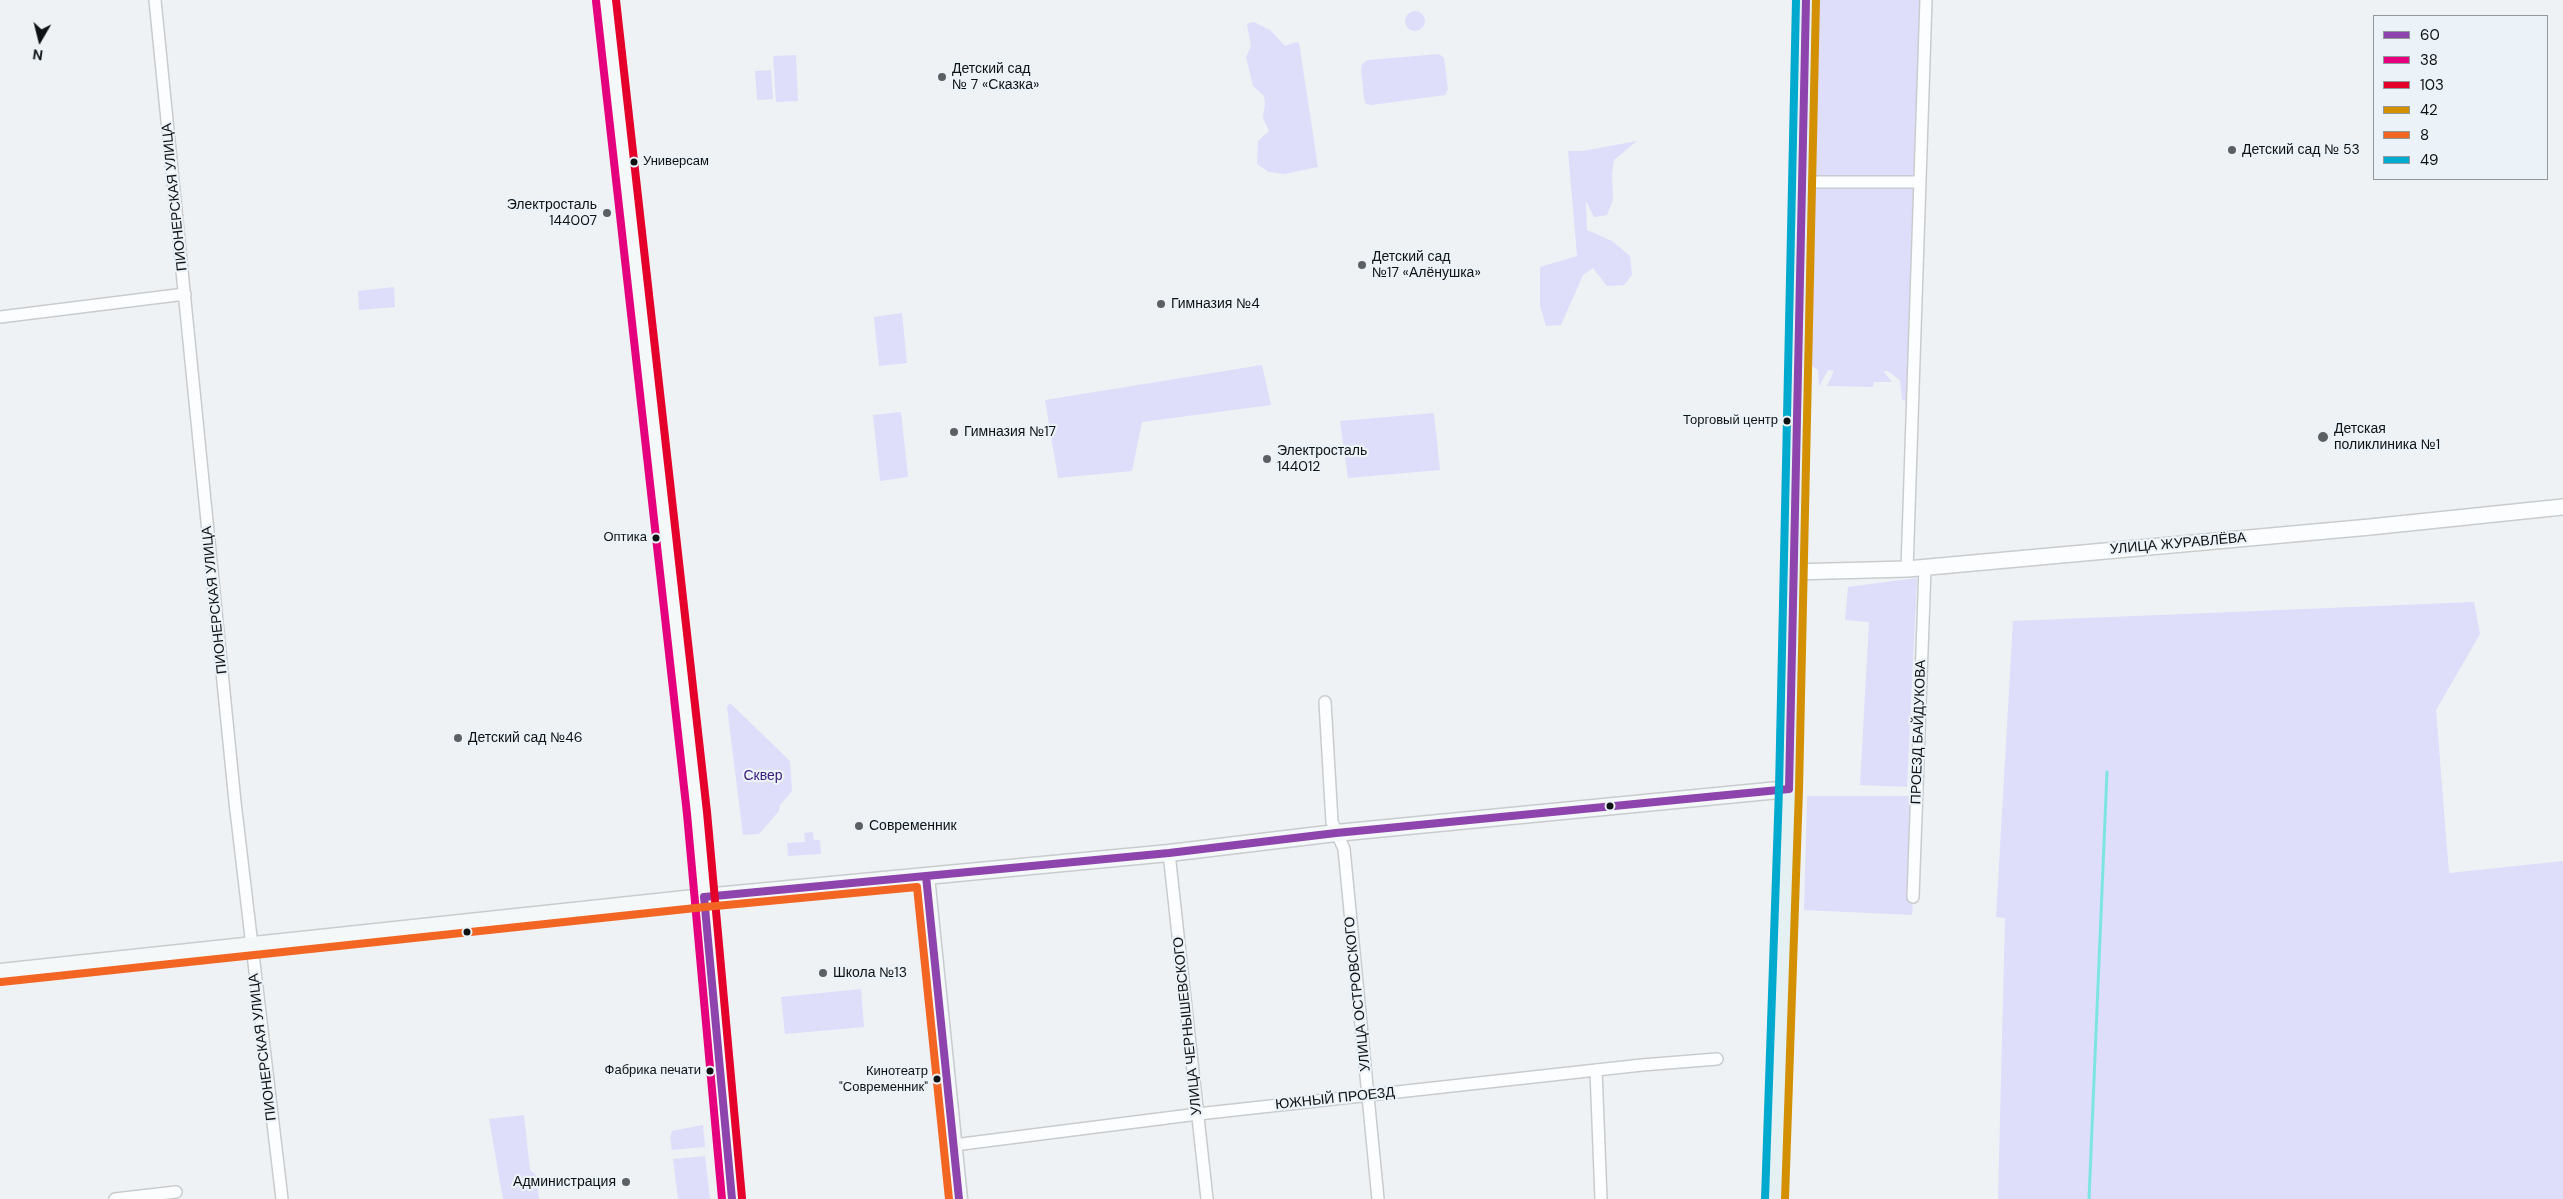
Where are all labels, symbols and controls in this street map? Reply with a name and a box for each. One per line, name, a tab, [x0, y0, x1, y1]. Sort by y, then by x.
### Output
north arrow	[15, 15, 65, 65]
legend	[2373, 15, 2548, 180]
text: 60	[2420, 25, 2440, 45]
text: N	[32, 45, 44, 64]
text: 38	[2420, 50, 2438, 70]
place label: Детский сад № 7 «Сказка»	[952, 61, 1039, 94]
marker: Детский сад № 7 «Сказка»	[936, 71, 948, 83]
text: 103	[2420, 75, 2444, 95]
text: 42	[2420, 100, 2438, 120]
street label: ПИОНЕРСКАЯ УЛИЦА	[159, 122, 191, 272]
text: 8	[2420, 125, 2429, 145]
place label: Детский сад № 53	[2242, 142, 2360, 158]
marker: Детский сад № 53	[2226, 144, 2238, 156]
text: 49	[2420, 150, 2439, 170]
place label: Универсам	[643, 154, 709, 170]
marker: Универсам	[629, 157, 639, 167]
place label: Электросталь 144007	[507, 197, 597, 230]
marker: Электросталь 144007	[601, 207, 613, 219]
place label: Детский сад №17 «Алёнушка»	[1372, 249, 1481, 282]
marker: Детский сад №17 «Алёнушка»	[1356, 259, 1368, 271]
place label: Гимназия №4	[1171, 296, 1260, 312]
marker: Гимназия №4	[1155, 298, 1167, 310]
place label: Торговый центр	[1683, 413, 1778, 429]
marker: Торговый центр	[1782, 416, 1792, 426]
place label: Детская поликлиника №1	[2334, 421, 2440, 454]
place label: Гимназия №17	[964, 424, 1056, 440]
marker: Гимназия №17	[948, 426, 960, 438]
marker: Детская поликлиника №1	[2316, 430, 2330, 444]
place label: Электросталь 144012	[1277, 443, 1367, 476]
marker: Электросталь 144012	[1261, 453, 1273, 465]
street label: ПИОНЕРСКАЯ УЛИЦА	[199, 525, 231, 675]
place label: Оптика	[603, 530, 647, 546]
street label: УЛИЦА ЖУРАВЛЁВА	[2109, 530, 2247, 558]
marker: Оптика	[651, 533, 661, 543]
street label: ПРОЕЗД БАЙДУКОВА	[1908, 659, 1930, 805]
place label: Детский сад №46	[468, 730, 583, 746]
marker: Детский сад №46	[452, 732, 464, 744]
park label: Сквер	[743, 768, 783, 784]
unlabelled marker	[1605, 801, 1615, 811]
place label: Современник	[869, 818, 957, 834]
marker: Современник	[853, 820, 865, 832]
street label: УЛИЦА ОСТРОВСКОГО	[1342, 916, 1374, 1072]
unlabelled marker	[462, 927, 472, 937]
street label: УЛИЦА ЧЕРНЫШЕВСКОГО	[1170, 936, 1206, 1116]
place label: Школа №13	[833, 965, 907, 981]
marker: Школа №13	[817, 967, 829, 979]
street label: ПИОНЕРСКАЯ УЛИЦА	[246, 972, 280, 1122]
place label: Фабрика печати	[605, 1063, 701, 1079]
place label: Кинотеатр "Современник"	[839, 1064, 928, 1095]
marker: Фабрика печати	[705, 1066, 715, 1076]
marker: Кинотеатр "Современник"	[932, 1074, 942, 1084]
street label: ЮЖНЫЙ ПРОЕЗД	[1274, 1084, 1396, 1114]
place label: Администрация	[513, 1174, 616, 1190]
marker: Администрация	[620, 1176, 632, 1188]

